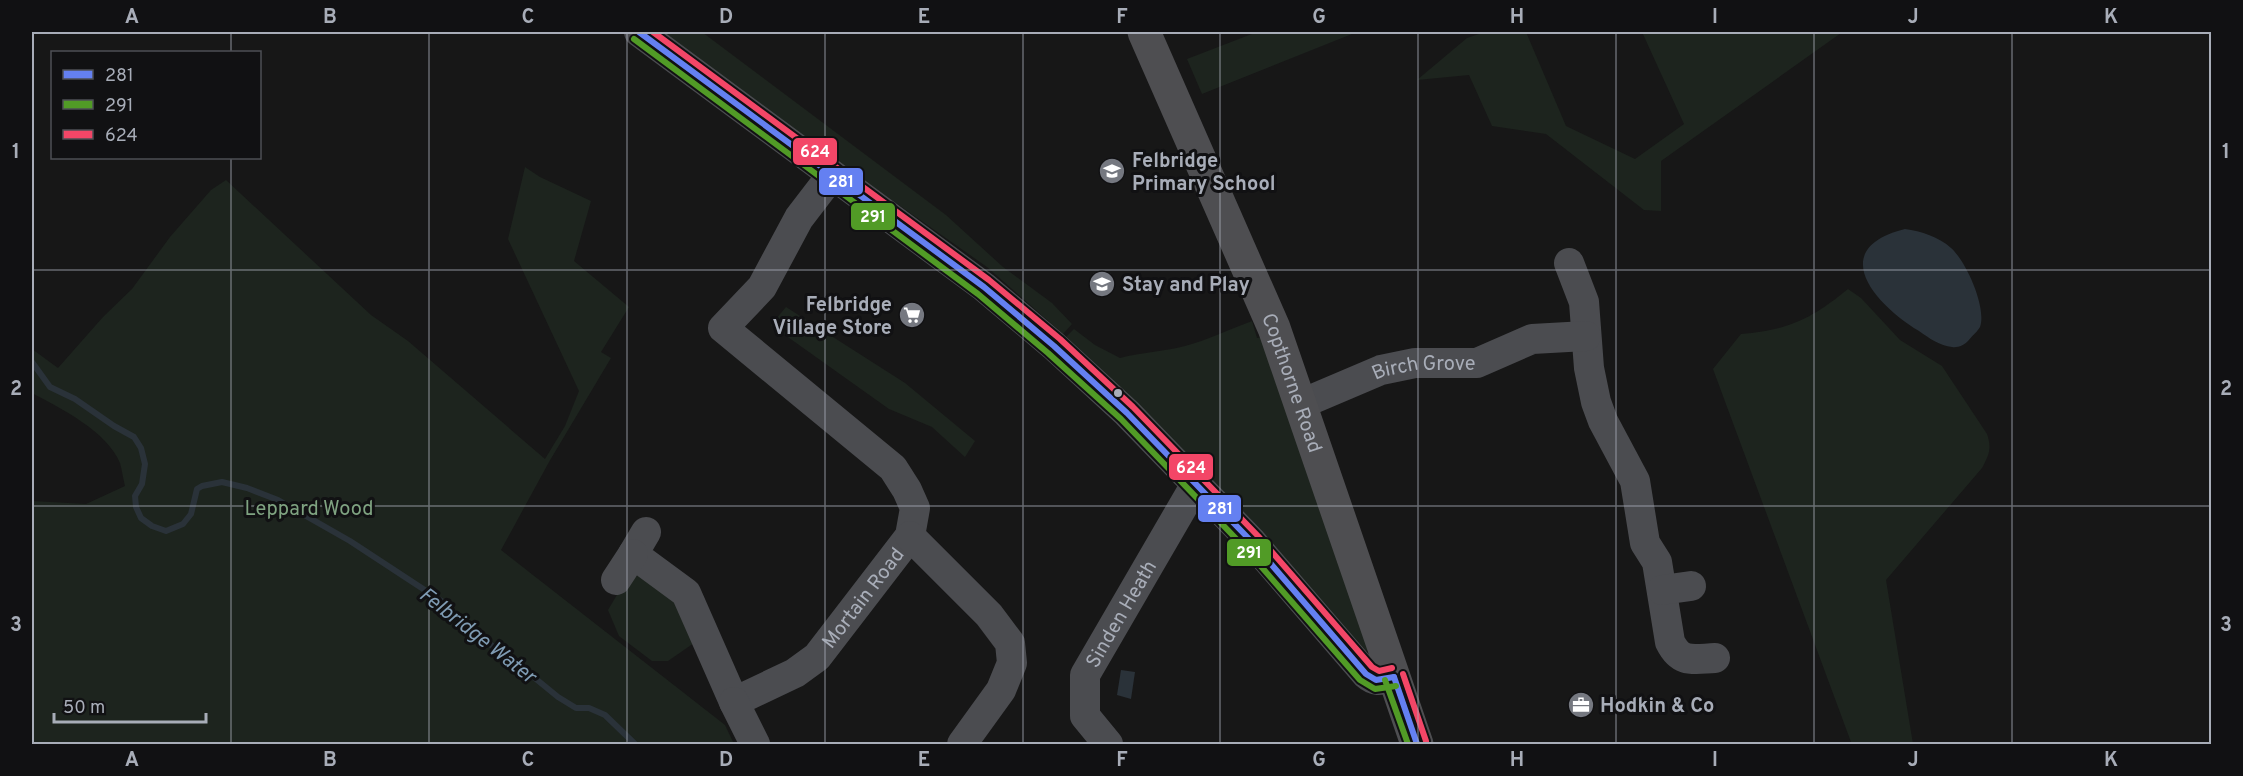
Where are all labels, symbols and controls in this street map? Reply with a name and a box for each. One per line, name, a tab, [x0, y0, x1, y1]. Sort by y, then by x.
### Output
text: A	[125, 5, 139, 31]
text: B	[323, 5, 337, 31]
text: C	[522, 5, 534, 31]
text: D	[719, 5, 733, 31]
text: E	[918, 5, 930, 31]
text: F	[1116, 5, 1128, 31]
text: G	[1312, 5, 1326, 31]
text: H	[1510, 5, 1524, 31]
text: I	[1712, 5, 1718, 31]
text: J	[1907, 5, 1919, 31]
text: K	[2104, 5, 2118, 31]
legend	[51, 51, 261, 159]
text: 281	[105, 65, 134, 88]
text: 291	[105, 95, 133, 118]
text: 624	[105, 125, 138, 148]
line badge: 624	[792, 137, 838, 166]
text: 1	[12, 140, 20, 166]
text: 1	[2222, 140, 2230, 166]
text: 624	[800, 143, 830, 163]
place label: Felbridge Primary School	[1132, 149, 1276, 198]
school or university icon: Felbridge Primary School	[1097, 156, 1127, 186]
line badge: 281	[818, 167, 864, 196]
text: 281	[828, 173, 854, 193]
line badge: 291	[850, 202, 896, 231]
text: 291	[860, 208, 886, 228]
school or university icon: Stay and Play	[1087, 269, 1117, 299]
place label: Stay and Play	[1122, 273, 1250, 299]
place label: Felbridge Village Store	[772, 293, 892, 342]
supermarket icon: Felbridge Village Store	[897, 300, 927, 330]
street label: Copthorne Road	[1254, 310, 1327, 457]
street label: Birch Grove	[1368, 352, 1476, 387]
text: 2	[10, 377, 22, 403]
text: 2	[2220, 377, 2232, 403]
unlabelled marker	[1112, 387, 1124, 399]
line badge: 624	[1168, 453, 1214, 481]
text: 624	[1176, 459, 1206, 479]
line badge: 281	[1197, 494, 1242, 523]
park label: Leppard Wood	[244, 497, 374, 523]
text: 281	[1207, 500, 1233, 520]
line badge: 291	[1226, 538, 1272, 567]
street label: Mortain Road	[817, 543, 911, 655]
text: 291	[1236, 544, 1262, 564]
street label: Sinden Heath	[1081, 556, 1164, 673]
water label: Felbridge Water	[413, 582, 543, 692]
text: 3	[10, 613, 22, 639]
text: 3	[2220, 613, 2232, 639]
scale bar	[54, 686, 206, 724]
office icon: Hodkin & Co	[1566, 690, 1596, 720]
place label: Hodkin & Co	[1600, 694, 1714, 720]
text: 50 m	[63, 697, 105, 720]
text: A	[125, 748, 139, 774]
text: B	[323, 748, 337, 774]
text: C	[522, 748, 534, 774]
text: D	[719, 748, 733, 774]
text: E	[918, 748, 930, 774]
text: F	[1116, 748, 1128, 774]
text: G	[1312, 748, 1326, 774]
text: H	[1510, 748, 1524, 774]
text: I	[1712, 748, 1718, 774]
text: J	[1907, 748, 1919, 774]
text: K	[2104, 748, 2118, 774]

